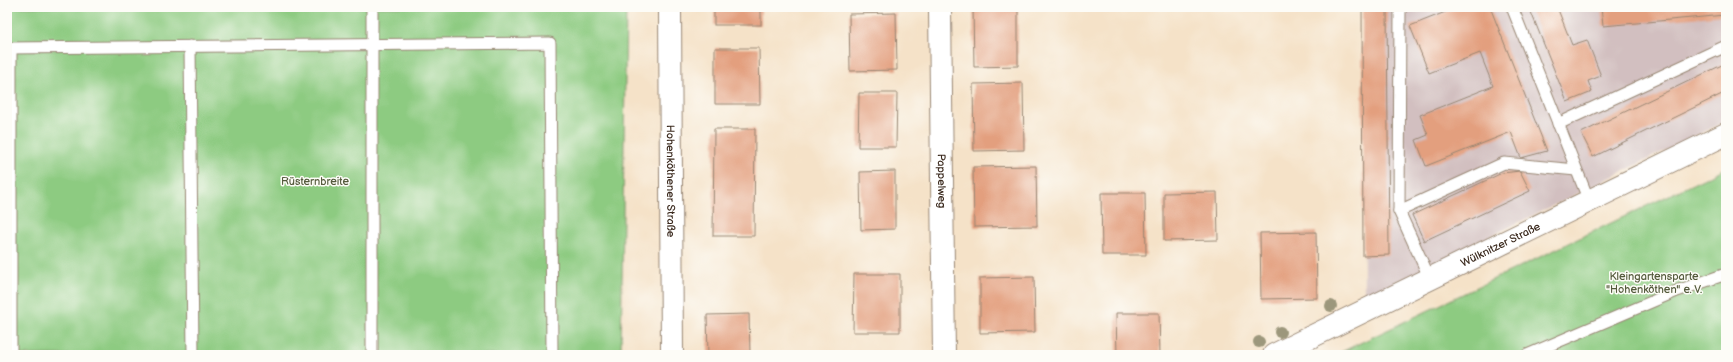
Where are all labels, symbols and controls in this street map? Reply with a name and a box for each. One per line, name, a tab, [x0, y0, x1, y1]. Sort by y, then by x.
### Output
street label: Hohenköthener Straße	[664, 125, 678, 238]
street label: Pappelweg	[935, 154, 949, 208]
park label: Rüsternbreite	[281, 175, 349, 188]
street label: Wülknitzer Straße	[1458, 219, 1543, 269]
park label: Kleingartensparte "Hohenköthen" e. V.	[1606, 270, 1702, 296]

